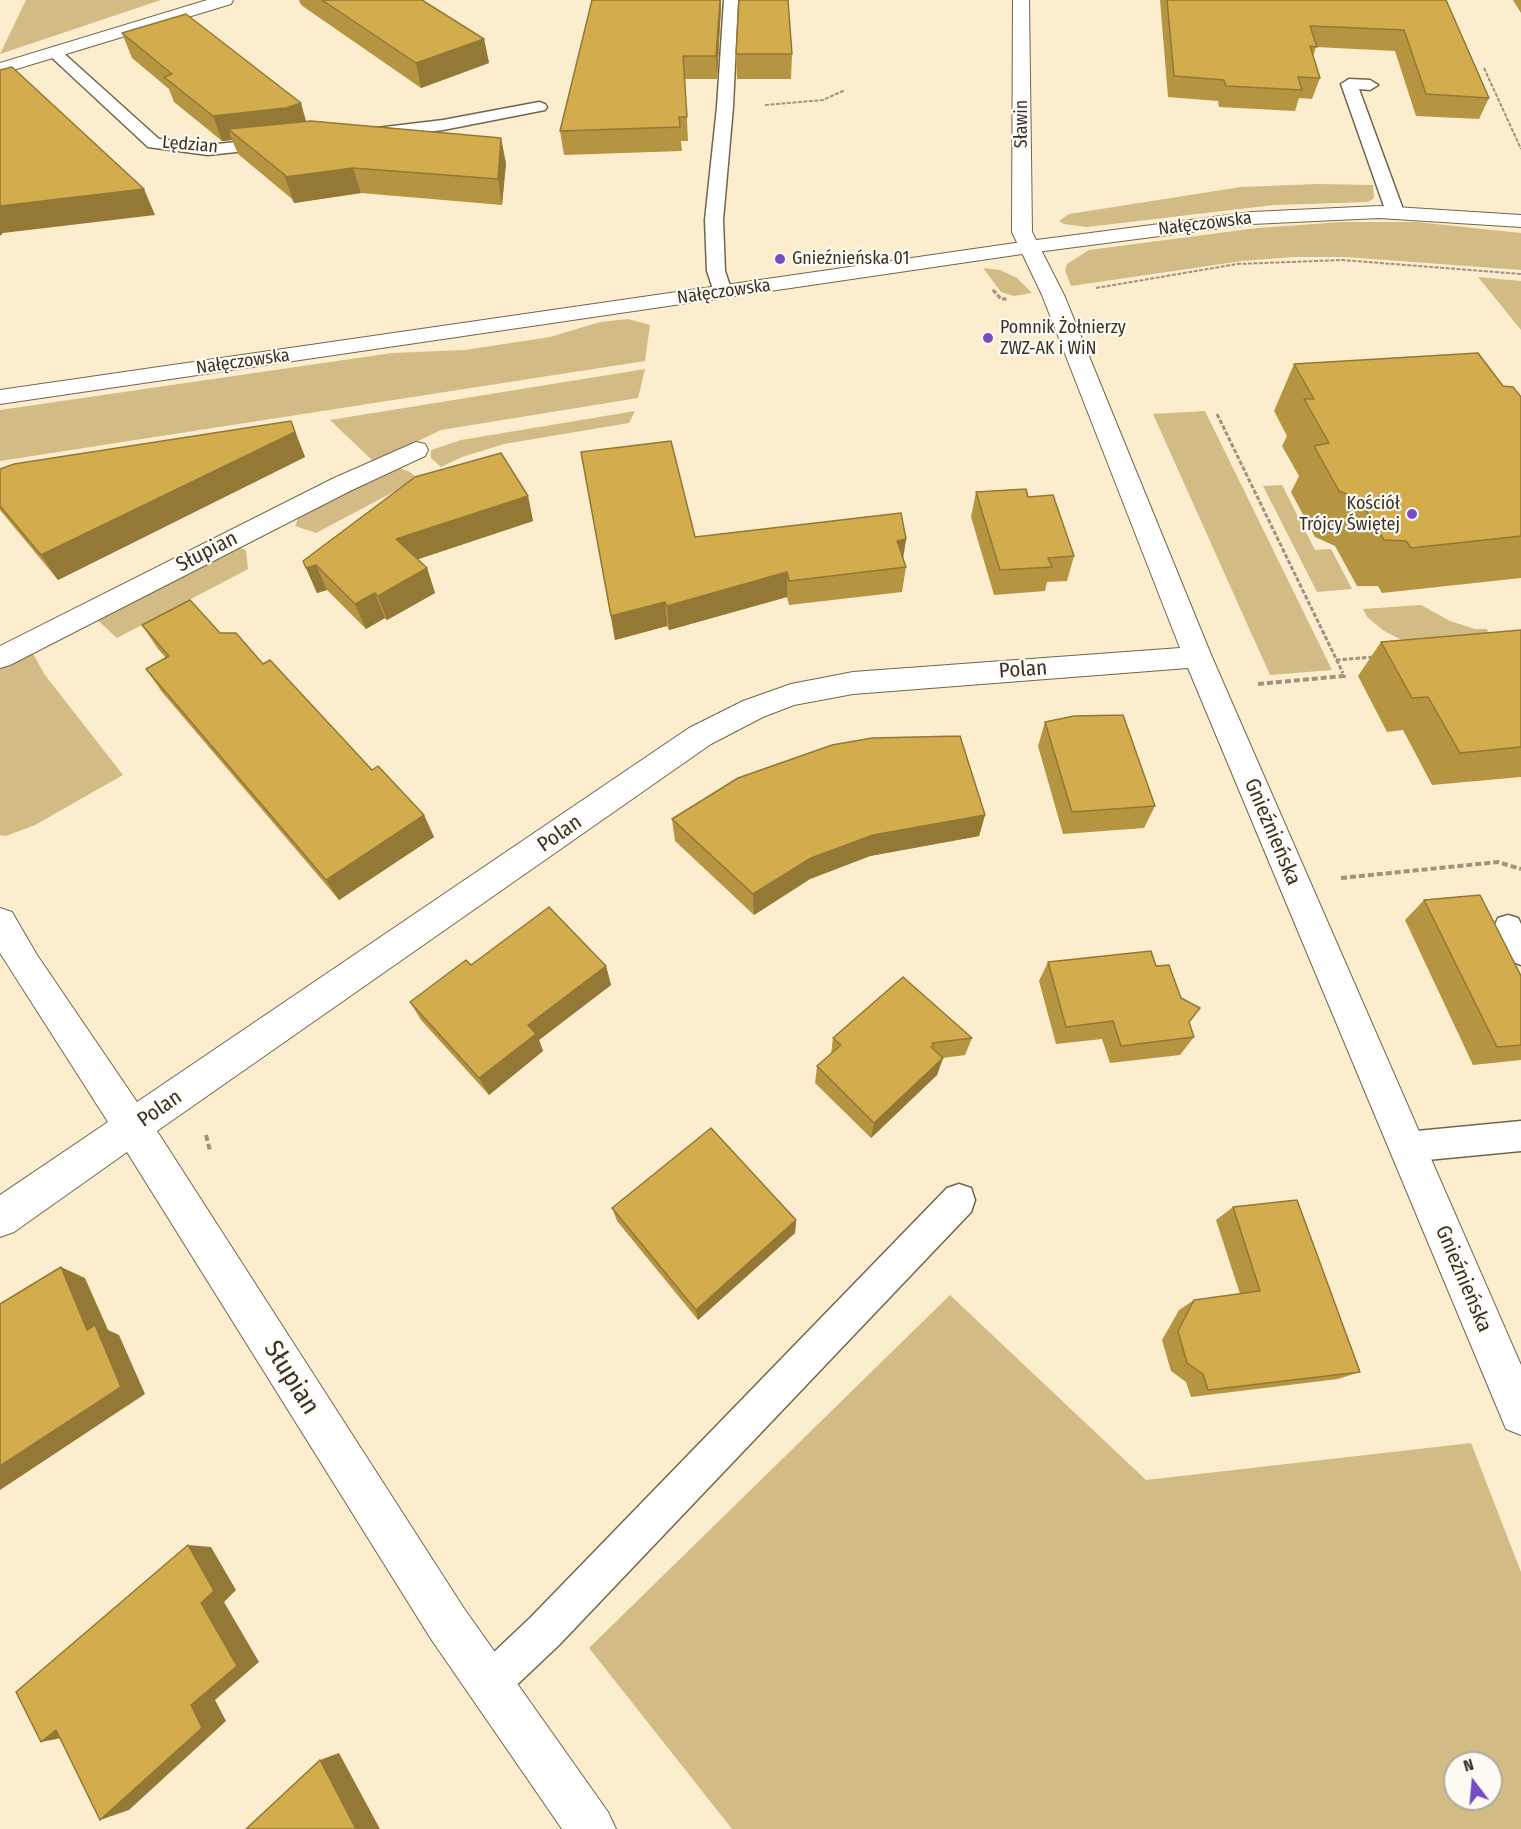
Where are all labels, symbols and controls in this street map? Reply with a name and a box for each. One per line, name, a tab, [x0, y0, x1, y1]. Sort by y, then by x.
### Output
street label: Sławin	[1011, 100, 1033, 148]
street label: Lędzian	[161, 132, 219, 158]
street label: Nałęczowska	[1157, 208, 1253, 240]
place label: Gnieźnieńska 01	[792, 248, 909, 270]
marker: Gnieźnieńska 01	[773, 252, 787, 266]
street label: Nałęczowska	[676, 275, 772, 309]
place label: Pomnik Żołnierzy ZWZ-AK i WiN	[1000, 317, 1126, 360]
marker: Pomnik Żołnierzy ZWZ-AK i WiN	[981, 331, 995, 345]
street label: Nałęczowska	[195, 345, 291, 379]
place label: Kościół Trójcy Świętej	[1299, 493, 1400, 536]
marker: Kościół Trójcy Świętej	[1405, 507, 1419, 521]
street label: Słupian	[172, 526, 242, 578]
street label: Polan	[998, 656, 1048, 684]
street label: Gnieźnieńska	[1238, 775, 1306, 889]
street label: Polan	[533, 810, 587, 858]
street label: Polan	[133, 1085, 187, 1133]
street label: Gnieźnieńska	[1429, 1222, 1497, 1336]
street label: Słupian	[256, 1335, 326, 1421]
north arrow	[1443, 1751, 1503, 1811]
text: N	[1461, 1755, 1476, 1776]

